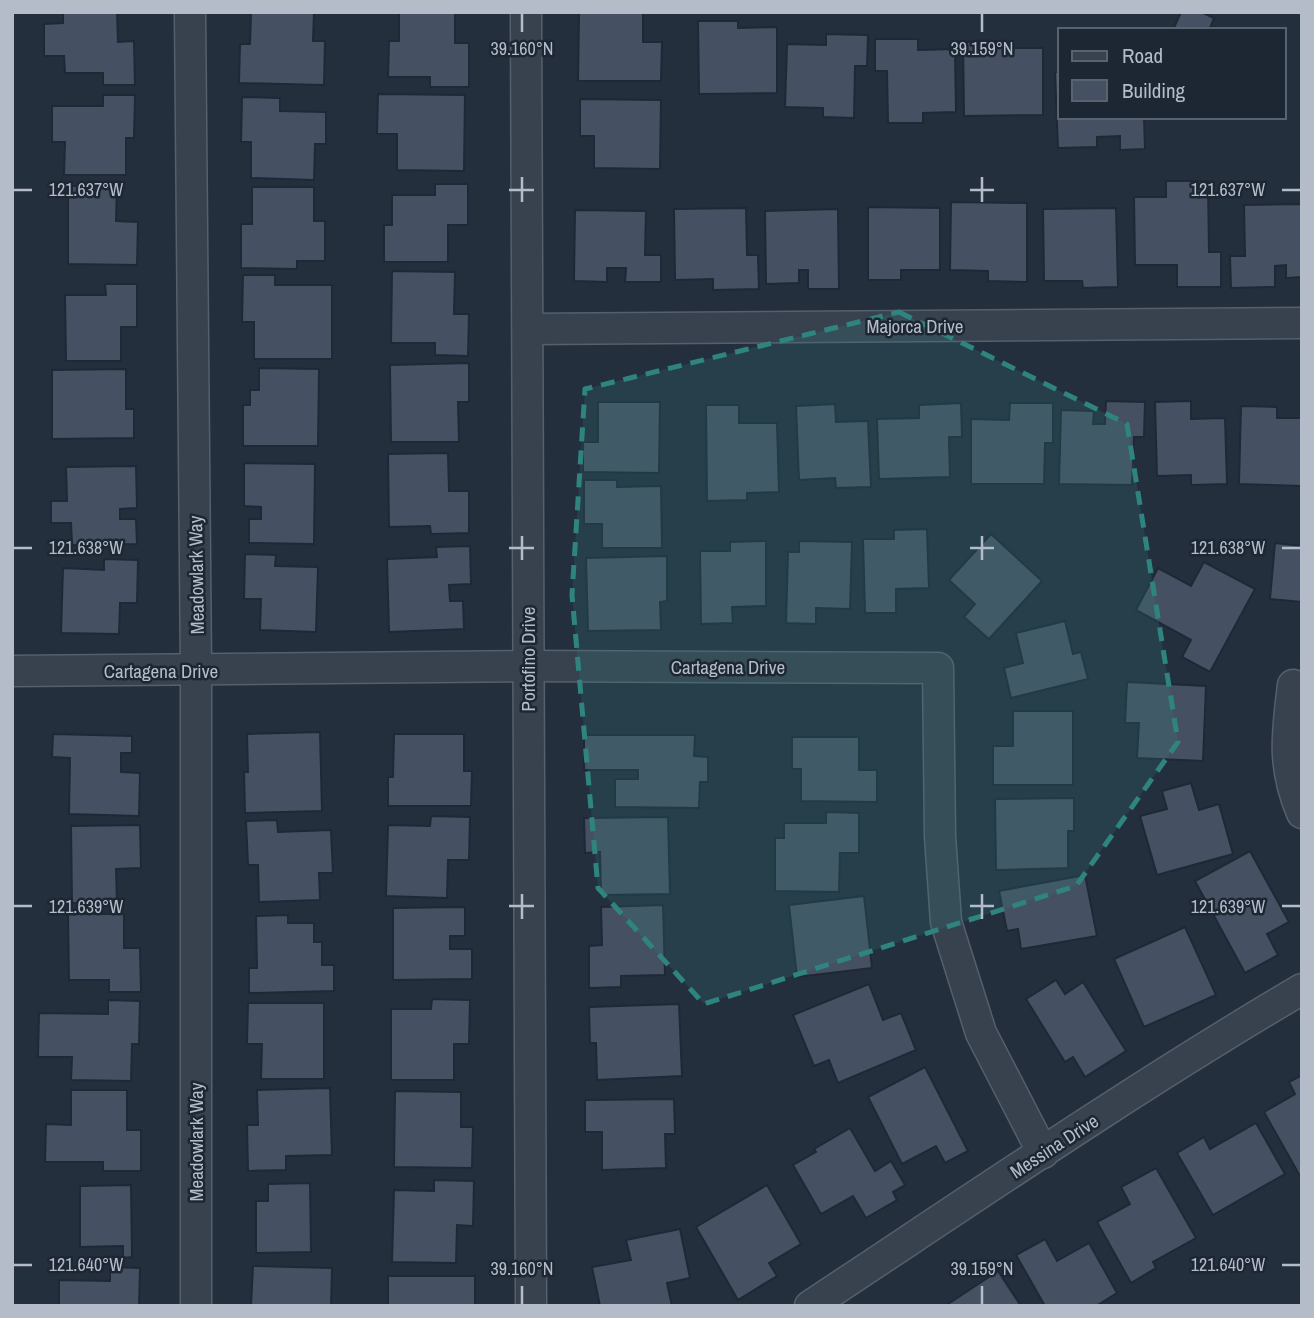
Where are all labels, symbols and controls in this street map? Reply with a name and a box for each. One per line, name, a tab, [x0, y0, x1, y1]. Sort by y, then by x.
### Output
legend	[1058, 28, 1286, 119]
text: 39.160°N	[491, 36, 554, 61]
text: 39.159°N	[951, 36, 1014, 61]
text: Road	[1122, 41, 1163, 70]
text: Building	[1122, 76, 1186, 105]
text: 121.637°W	[49, 177, 123, 202]
text: 121.637°W	[1191, 177, 1265, 202]
street label: Majorca Drive	[867, 313, 963, 339]
street label: Meadowlark Way	[182, 515, 210, 635]
text: 121.638°W	[49, 535, 123, 560]
text: 121.638°W	[1191, 535, 1265, 560]
street label: Portofino Drive	[515, 607, 541, 711]
street label: Cartagena Drive	[671, 654, 785, 680]
street label: Cartagena Drive	[104, 658, 218, 684]
text: 121.639°W	[49, 894, 123, 919]
text: 121.639°W	[1191, 894, 1265, 919]
street label: Meadowlark Way	[183, 1082, 209, 1201]
street label: Messina Drive	[1005, 1108, 1103, 1184]
text: 121.640°W	[49, 1252, 123, 1277]
text: 121.640°W	[1191, 1252, 1265, 1277]
text: 39.160°N	[491, 1256, 554, 1281]
text: 39.159°N	[951, 1256, 1014, 1281]

